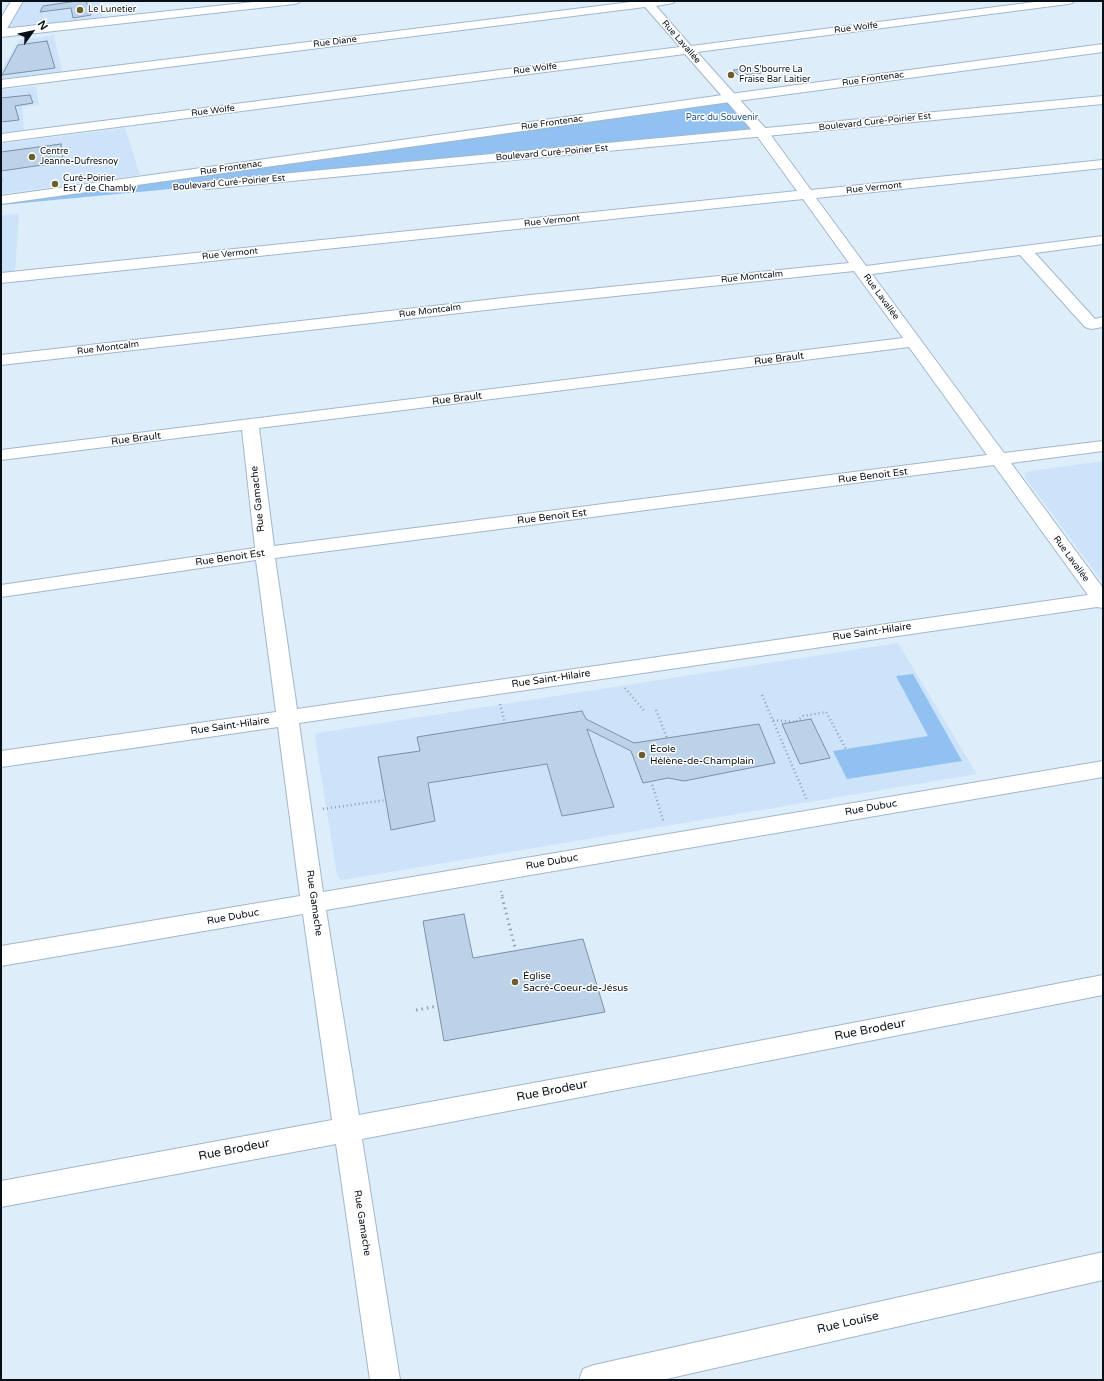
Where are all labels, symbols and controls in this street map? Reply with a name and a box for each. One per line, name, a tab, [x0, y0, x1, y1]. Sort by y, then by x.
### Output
marker: Le Lunetier	[75, 5, 85, 15]
place label: Le Lunetier	[88, 5, 136, 15]
north arrow	[12, 12, 52, 52]
text: N	[35, 18, 50, 32]
street label: Rue Lavallée	[659, 18, 703, 66]
street label: Rue Wolfe	[834, 20, 878, 36]
street label: Rue Diane	[313, 34, 357, 50]
street label: Rue Wolfe	[513, 61, 557, 77]
place label: On S'bourre La Fraise Bar Laitier	[739, 65, 811, 86]
street label: Rue Frontenac	[841, 69, 905, 89]
marker: On S'bourre La Fraise Bar Laitier	[726, 70, 736, 80]
street label: Rue Wolfe	[191, 103, 235, 119]
street label: Boulevard Curé-Poirier Est	[818, 111, 932, 133]
street label: Rue Frontenac	[520, 113, 584, 133]
park label: Parc du Souvenir	[686, 113, 758, 123]
street label: Boulevard Curé-Poirier Est	[495, 143, 609, 163]
place label: Centre Jeanne-Dufresnoy	[40, 147, 118, 168]
marker: Centre Jeanne-Dufresnoy	[27, 152, 37, 162]
street label: Rue Frontenac	[199, 158, 263, 178]
street label: Boulevard Curé-Poirier Est	[172, 173, 286, 193]
place label: Curé-Poirier Est / de Chambly	[63, 174, 136, 195]
marker: Curé-Poirier Est / de Chambly	[50, 179, 60, 189]
street label: Rue Vermont	[846, 180, 902, 196]
street label: Rue Vermont	[524, 213, 580, 229]
street label: Rue Vermont	[202, 246, 258, 262]
street label: Rue Montcalm	[720, 268, 784, 286]
street label: Rue Lavallée	[861, 272, 901, 322]
street label: Rue Montcalm	[398, 302, 462, 320]
street label: Rue Montcalm	[76, 339, 140, 357]
street label: Rue Brault	[753, 350, 805, 368]
street label: Rue Brault	[431, 390, 483, 408]
street label: Rue Brault	[110, 430, 162, 448]
street label: Rue Gamache	[249, 465, 267, 533]
street label: Rue Benoit Est	[838, 466, 908, 486]
street label: Rue Benoit Est	[517, 507, 587, 527]
street label: Rue Lavallée	[1051, 534, 1091, 584]
street label: Rue Benoit Est	[195, 547, 265, 569]
street label: Rue Saint-Hilaire	[832, 621, 912, 643]
street label: Rue Saint-Hilaire	[511, 668, 591, 690]
street label: Rue Saint-Hilaire	[190, 715, 270, 737]
place label: École Hélène-de-Champlain	[650, 743, 754, 766]
marker: École Hélène-de-Champlain	[637, 750, 647, 760]
street label: Rue Dubuc	[844, 798, 898, 818]
street label: Rue Dubuc	[525, 852, 579, 872]
street label: Rue Gamache	[303, 869, 325, 937]
street label: Rue Dubuc	[206, 907, 260, 927]
place label: Église Sacré-Coeur-de-Jésus	[523, 970, 628, 994]
marker: Église Sacré-Coeur-de-Jésus	[510, 977, 520, 987]
street label: Rue Brodeur	[833, 1016, 907, 1044]
street label: Rue Brodeur	[515, 1077, 589, 1105]
street label: Rue Brodeur	[197, 1136, 271, 1164]
street label: Rue Gamache	[351, 1189, 373, 1257]
street label: Rue Louise	[816, 1309, 880, 1337]

